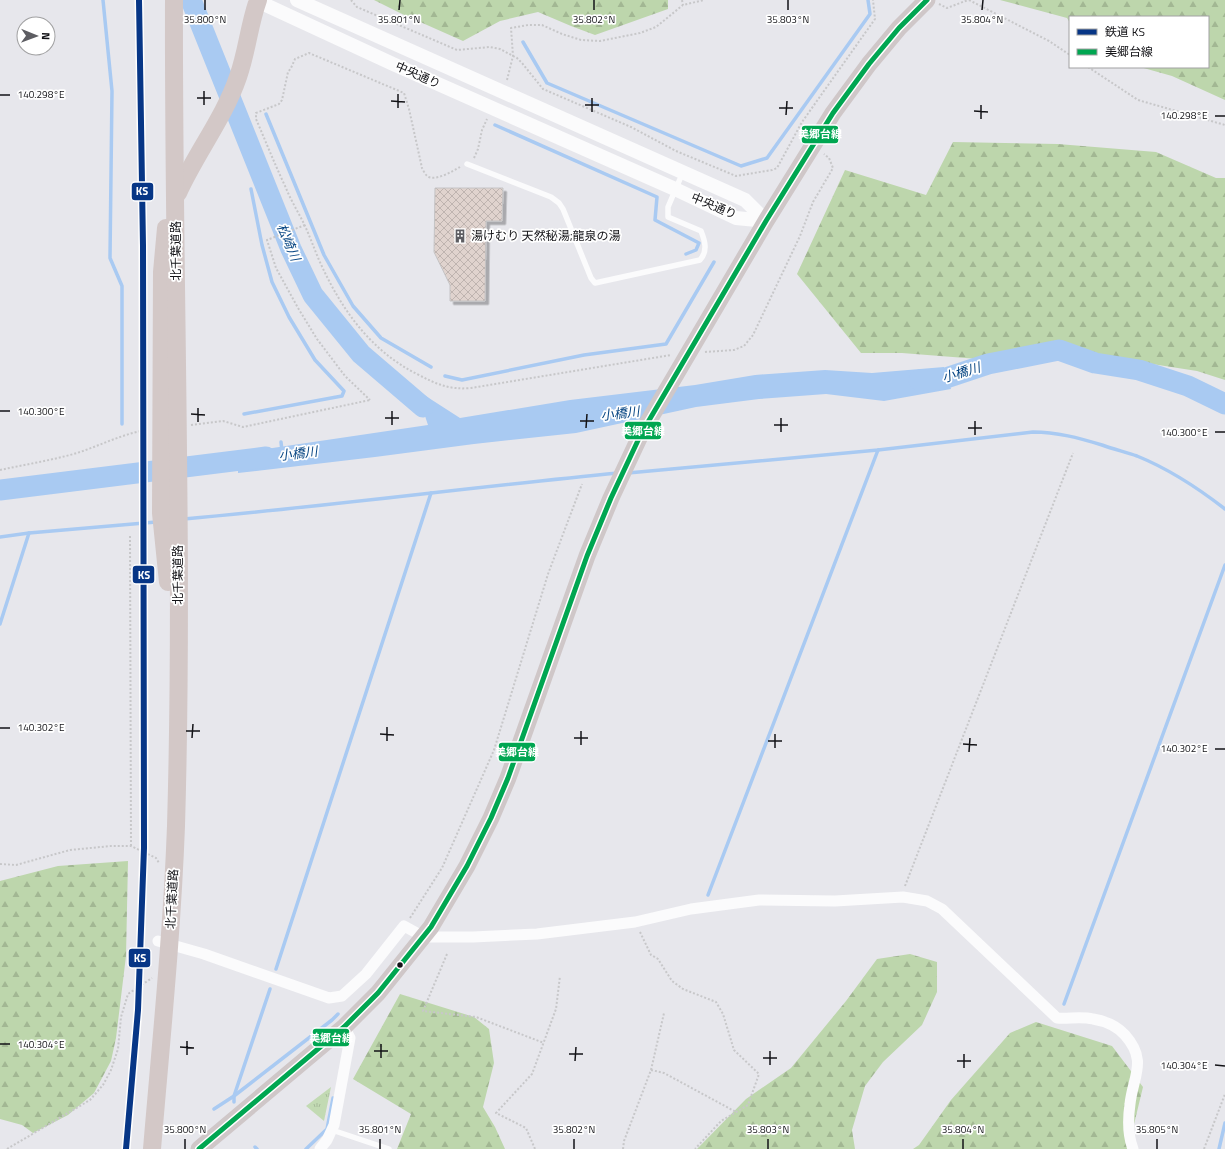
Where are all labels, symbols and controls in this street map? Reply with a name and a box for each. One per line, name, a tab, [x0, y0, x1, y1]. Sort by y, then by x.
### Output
text: 35.800°N	[184, 12, 226, 27]
text: 35.801°N	[378, 12, 420, 27]
text: 35.802°N	[573, 12, 615, 27]
text: 35.803°N	[767, 12, 809, 27]
text: 35.804°N	[961, 12, 1003, 27]
north arrow	[16, 16, 56, 56]
legend	[1069, 16, 1209, 68]
text: 鉄道 KS	[1105, 22, 1145, 41]
text: N	[38, 32, 54, 40]
text: 美郷台線	[1105, 42, 1153, 61]
street label: 中央通り	[392, 56, 444, 93]
text: 140.298°E	[18, 87, 65, 102]
text: 140.298°E	[1161, 108, 1208, 123]
line badge: 美郷台線	[801, 125, 839, 144]
text: 美郷台線	[798, 126, 842, 142]
line badge: KS	[131, 182, 154, 201]
text: KS	[136, 183, 148, 199]
street label: 中央通り	[688, 187, 740, 224]
water label: 松崎川	[272, 220, 307, 266]
street label: 北千葉道路	[166, 221, 185, 281]
place label: 湯けむり 天然秘湯;龍泉の湯	[471, 226, 621, 245]
building icon: 湯けむり 天然秘湯;龍泉の湯	[452, 228, 468, 244]
water label: 小橋川	[939, 356, 984, 387]
water label: 小橋川	[599, 400, 643, 425]
text: 140.300°E	[18, 404, 65, 419]
line badge: 美郷台線	[624, 421, 662, 440]
text: 美郷台線	[621, 423, 665, 439]
text: 140.300°E	[1161, 425, 1208, 440]
water label: 小橋川	[277, 440, 321, 465]
street label: 北千葉道路	[168, 545, 187, 605]
line badge: KS	[132, 565, 155, 584]
text: KS	[138, 567, 150, 583]
text: 140.302°E	[18, 720, 65, 735]
text: 140.302°E	[1161, 741, 1208, 756]
line badge: 美郷台線	[498, 742, 536, 762]
text: 美郷台線	[495, 744, 539, 760]
street label: 北千葉道路	[160, 869, 183, 929]
line badge: KS	[128, 948, 151, 968]
text: KS	[134, 950, 146, 966]
unlabelled marker	[395, 960, 405, 970]
line badge: 美郷台線	[312, 1028, 350, 1047]
text: 美郷台線	[309, 1030, 353, 1046]
text: 140.304°E	[18, 1037, 65, 1052]
text: 140.304°E	[1161, 1058, 1208, 1073]
text: 35.800°N	[164, 1122, 206, 1137]
text: 35.801°N	[359, 1122, 401, 1137]
text: 35.802°N	[553, 1122, 595, 1137]
text: 35.803°N	[747, 1122, 789, 1137]
text: 35.804°N	[942, 1122, 984, 1137]
text: 35.805°N	[1136, 1122, 1178, 1137]

